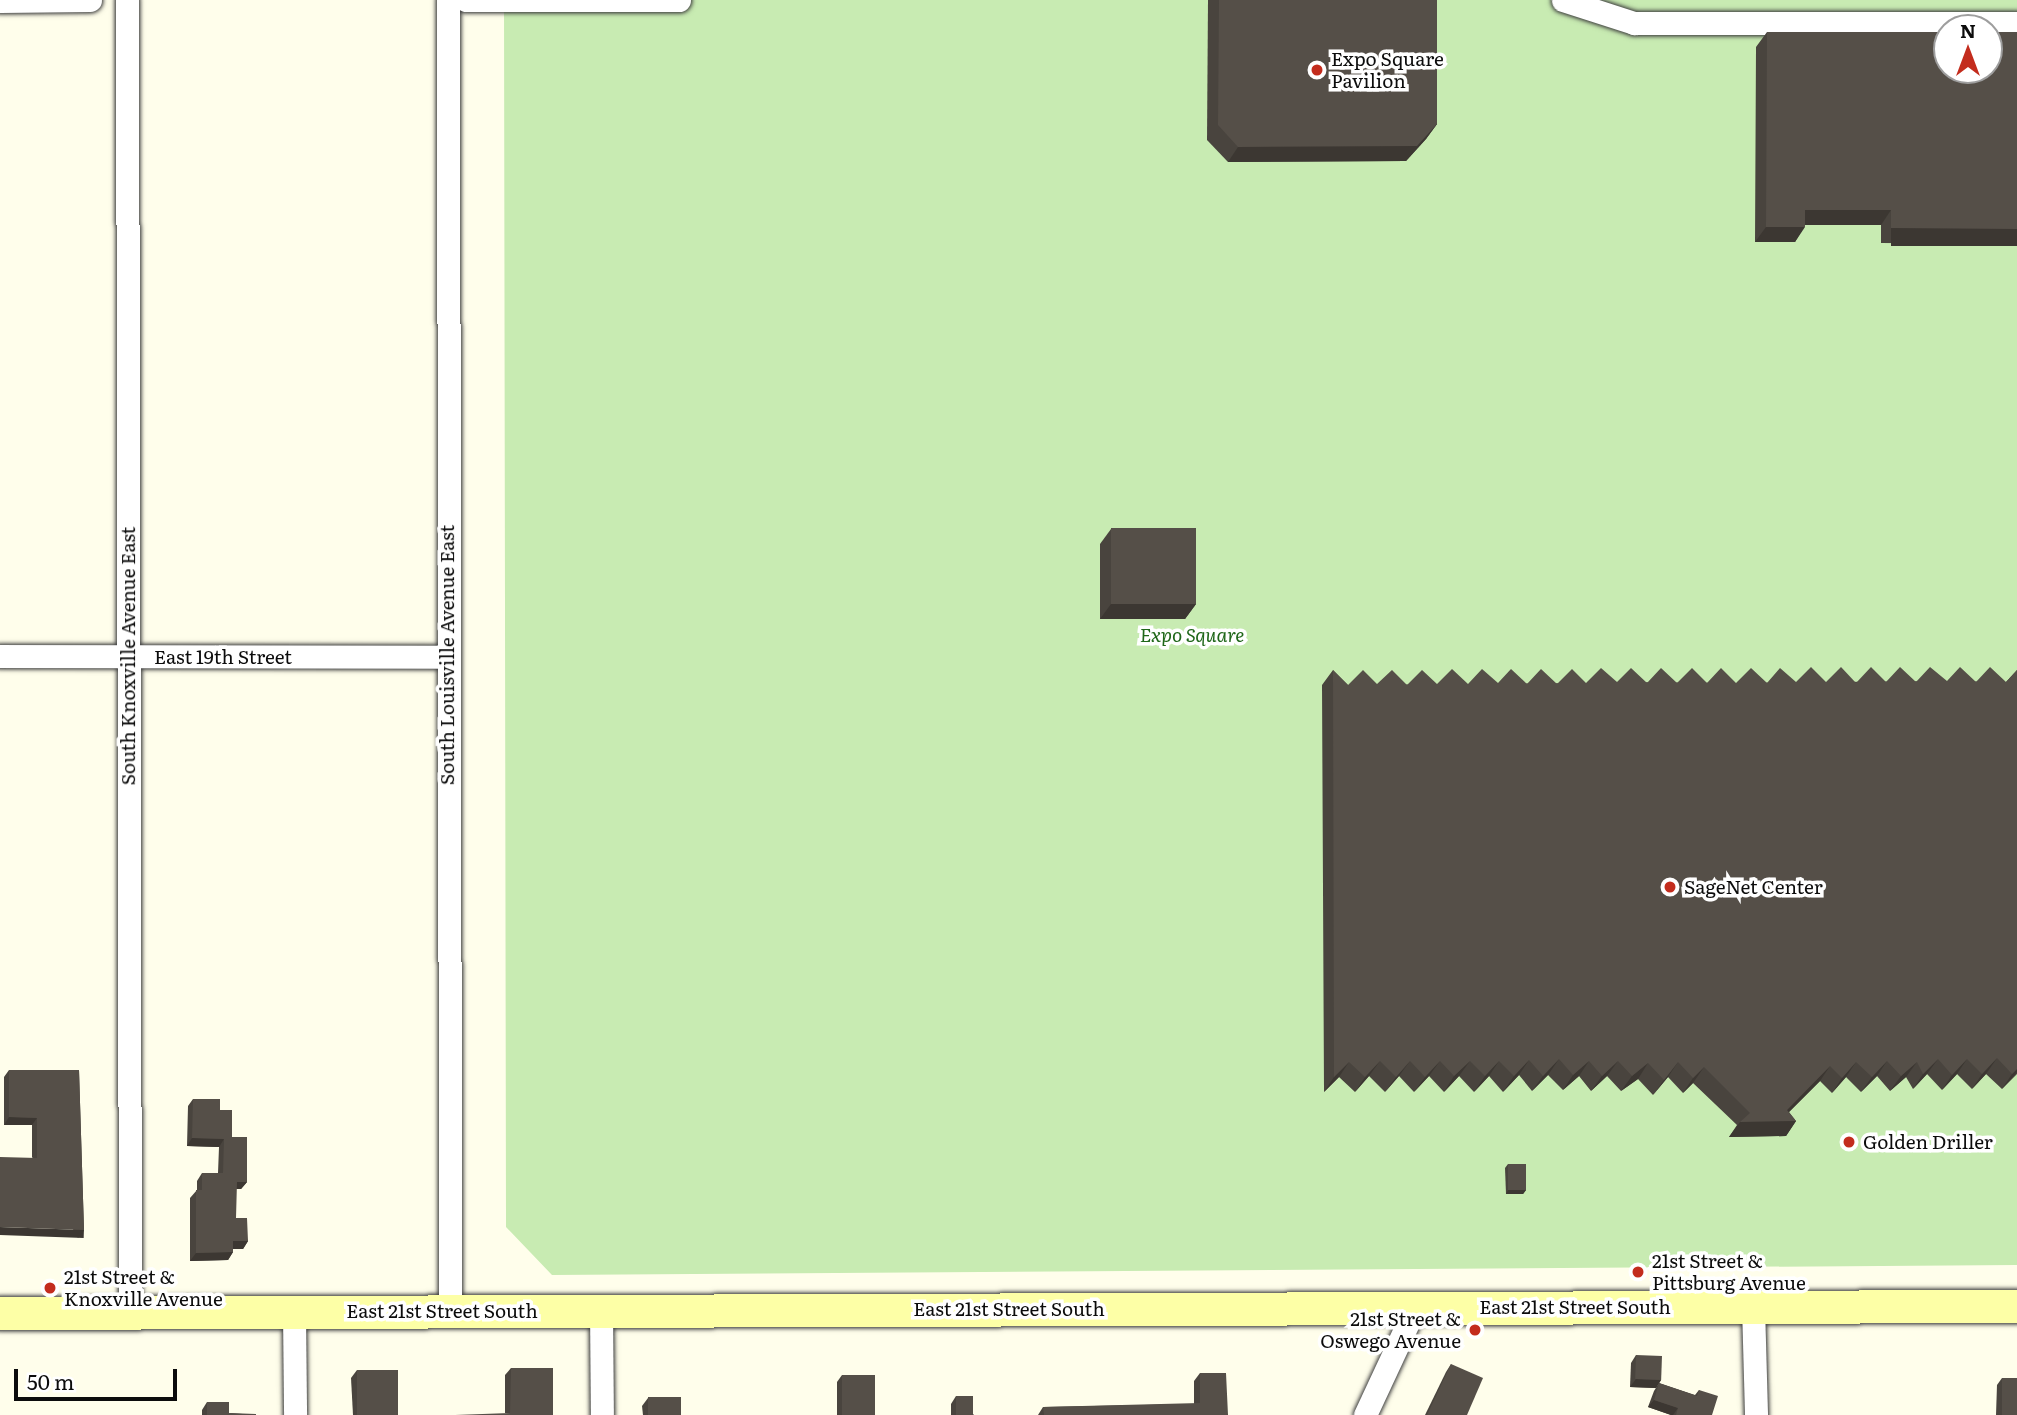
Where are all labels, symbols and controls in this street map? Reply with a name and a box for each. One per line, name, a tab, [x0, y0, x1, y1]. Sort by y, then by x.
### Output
north arrow	[1933, 14, 2003, 84]
text: N	[1960, 16, 1976, 44]
place label: Expo Square Pavilion	[1331, 48, 1444, 92]
marker: Expo Square Pavilion	[1309, 62, 1325, 78]
street label: South Louisville Avenue East	[436, 525, 458, 785]
street label: South Knoxville Avenue East	[117, 527, 139, 785]
park label: Expo Square	[1140, 624, 1244, 646]
street label: East 19th Street	[154, 646, 292, 668]
place label: SageNet Center	[1684, 876, 1823, 898]
marker: SageNet Center	[1662, 879, 1678, 895]
place label: Golden Driller	[1863, 1131, 1993, 1153]
marker: Golden Driller	[1841, 1134, 1857, 1150]
place label: 21st Street & Pittsburg Avenue	[1652, 1250, 1806, 1294]
marker: 21st Street & Pittsburg Avenue	[1630, 1264, 1646, 1280]
place label: 21st Street & Knoxville Avenue	[64, 1266, 223, 1310]
marker: 21st Street & Knoxville Avenue	[42, 1280, 58, 1296]
street label: East 21st Street South	[1479, 1296, 1671, 1318]
street label: East 21st Street South	[913, 1298, 1105, 1320]
street label: East 21st Street South	[346, 1300, 538, 1322]
place label: 21st Street & Oswego Avenue	[1320, 1308, 1461, 1352]
marker: 21st Street & Oswego Avenue	[1467, 1322, 1483, 1338]
scale bar	[18, 1356, 180, 1400]
text: 50 m	[27, 1365, 74, 1396]

